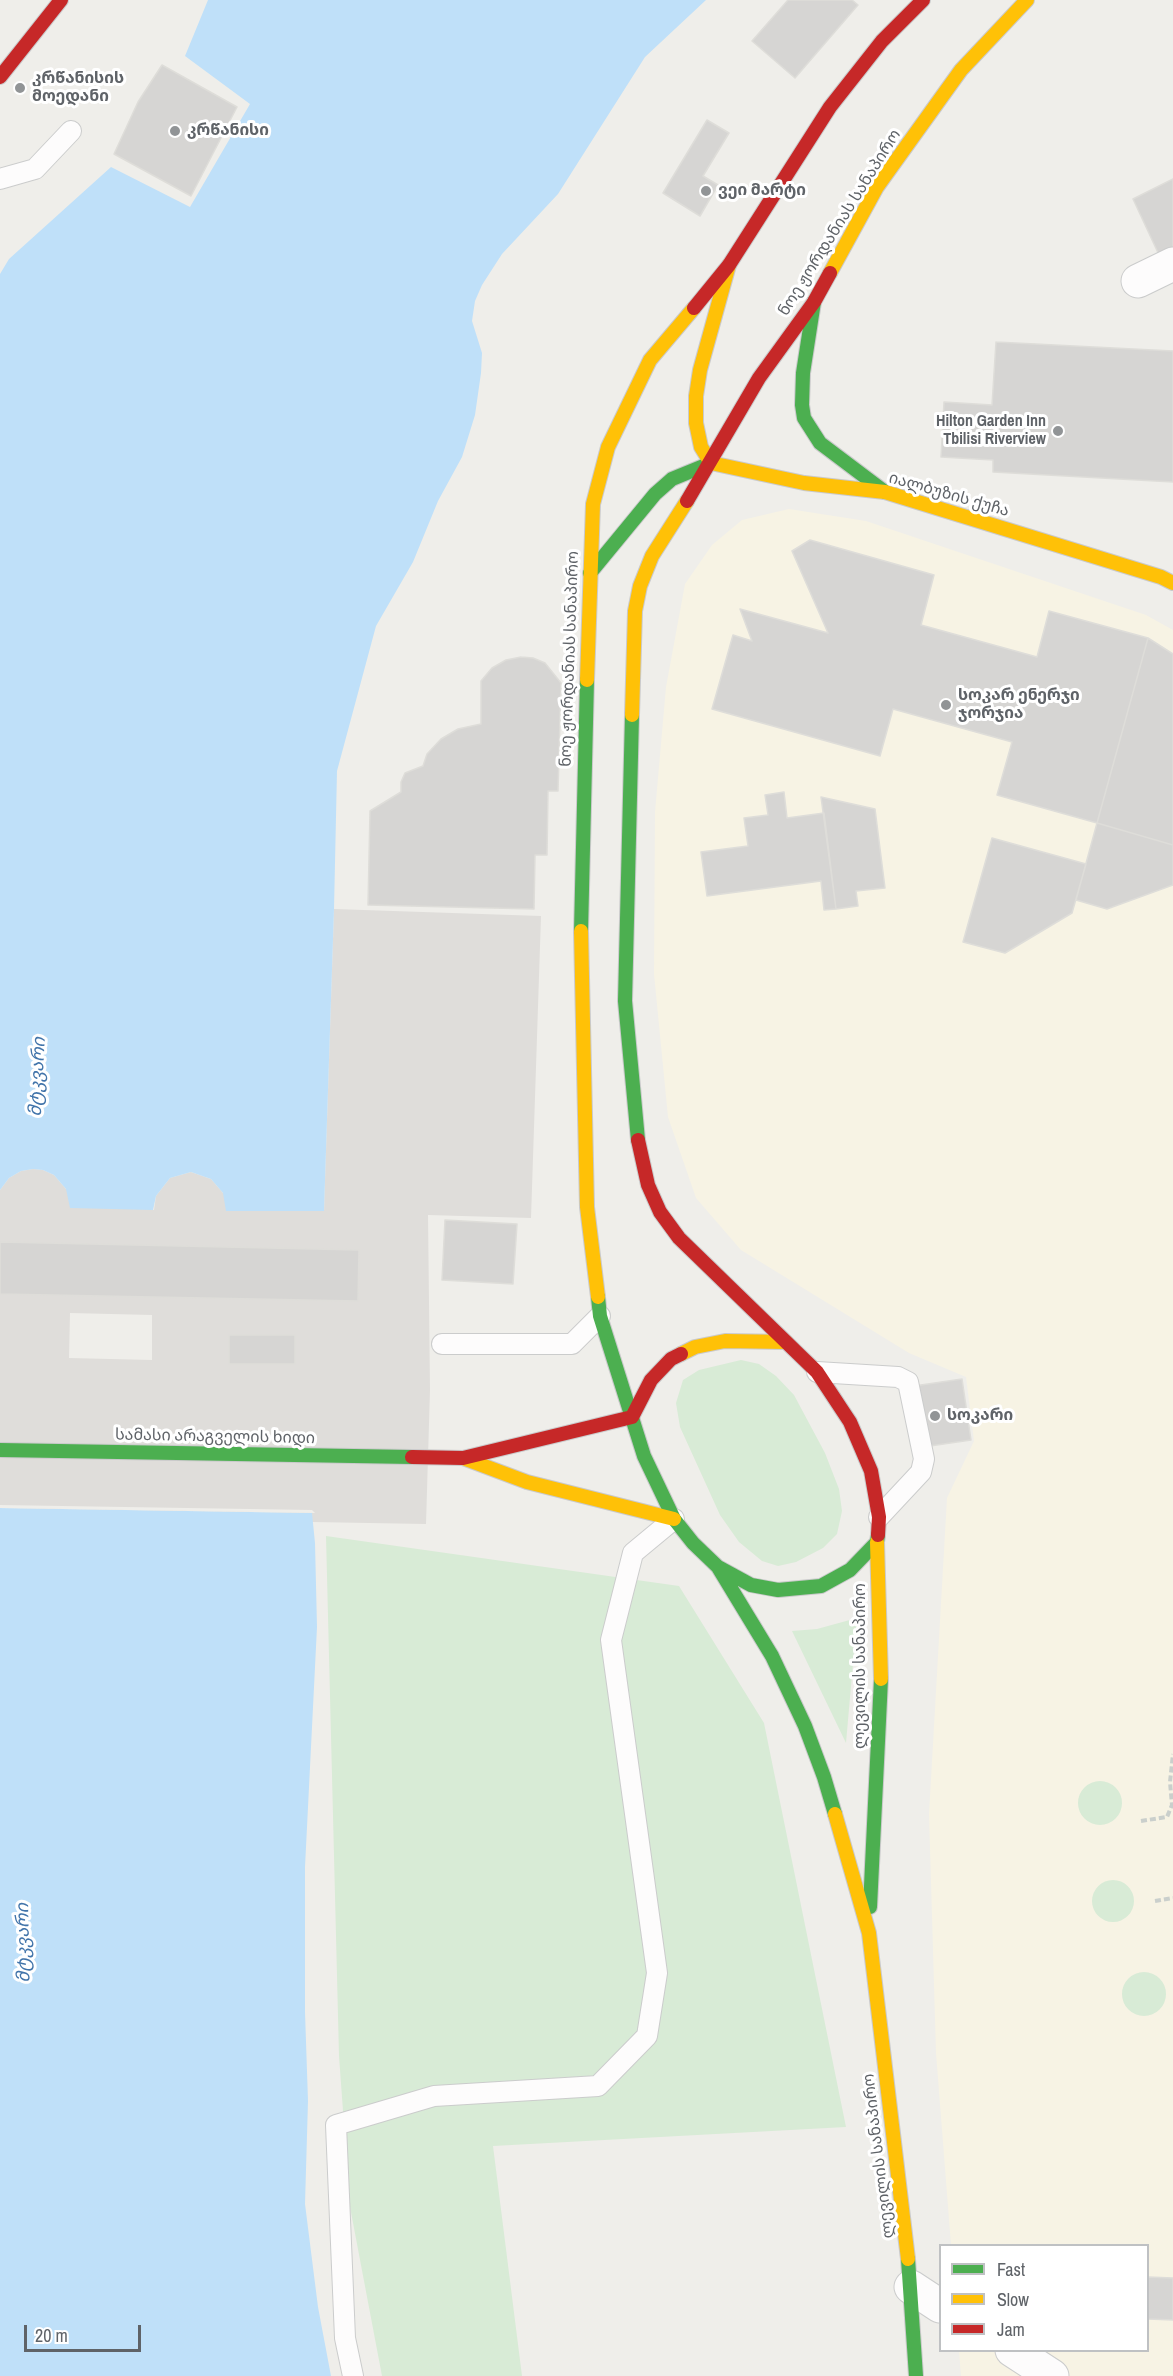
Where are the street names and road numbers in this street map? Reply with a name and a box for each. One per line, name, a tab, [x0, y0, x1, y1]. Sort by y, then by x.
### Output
street label: ნოე ჟორდანიას სანაპირო	[775, 126, 905, 320]
street label: იალბუზის ქუჩა	[887, 469, 1011, 521]
street label: ნოე ჟორდანიას სანაპირო	[557, 551, 583, 767]
street label: სამასი არაგველის ხიდი	[115, 1426, 315, 1448]
street label: ლევილის სანაპირო	[851, 1583, 871, 1749]
street label: ლევილის სანაპირო	[859, 2072, 899, 2240]

